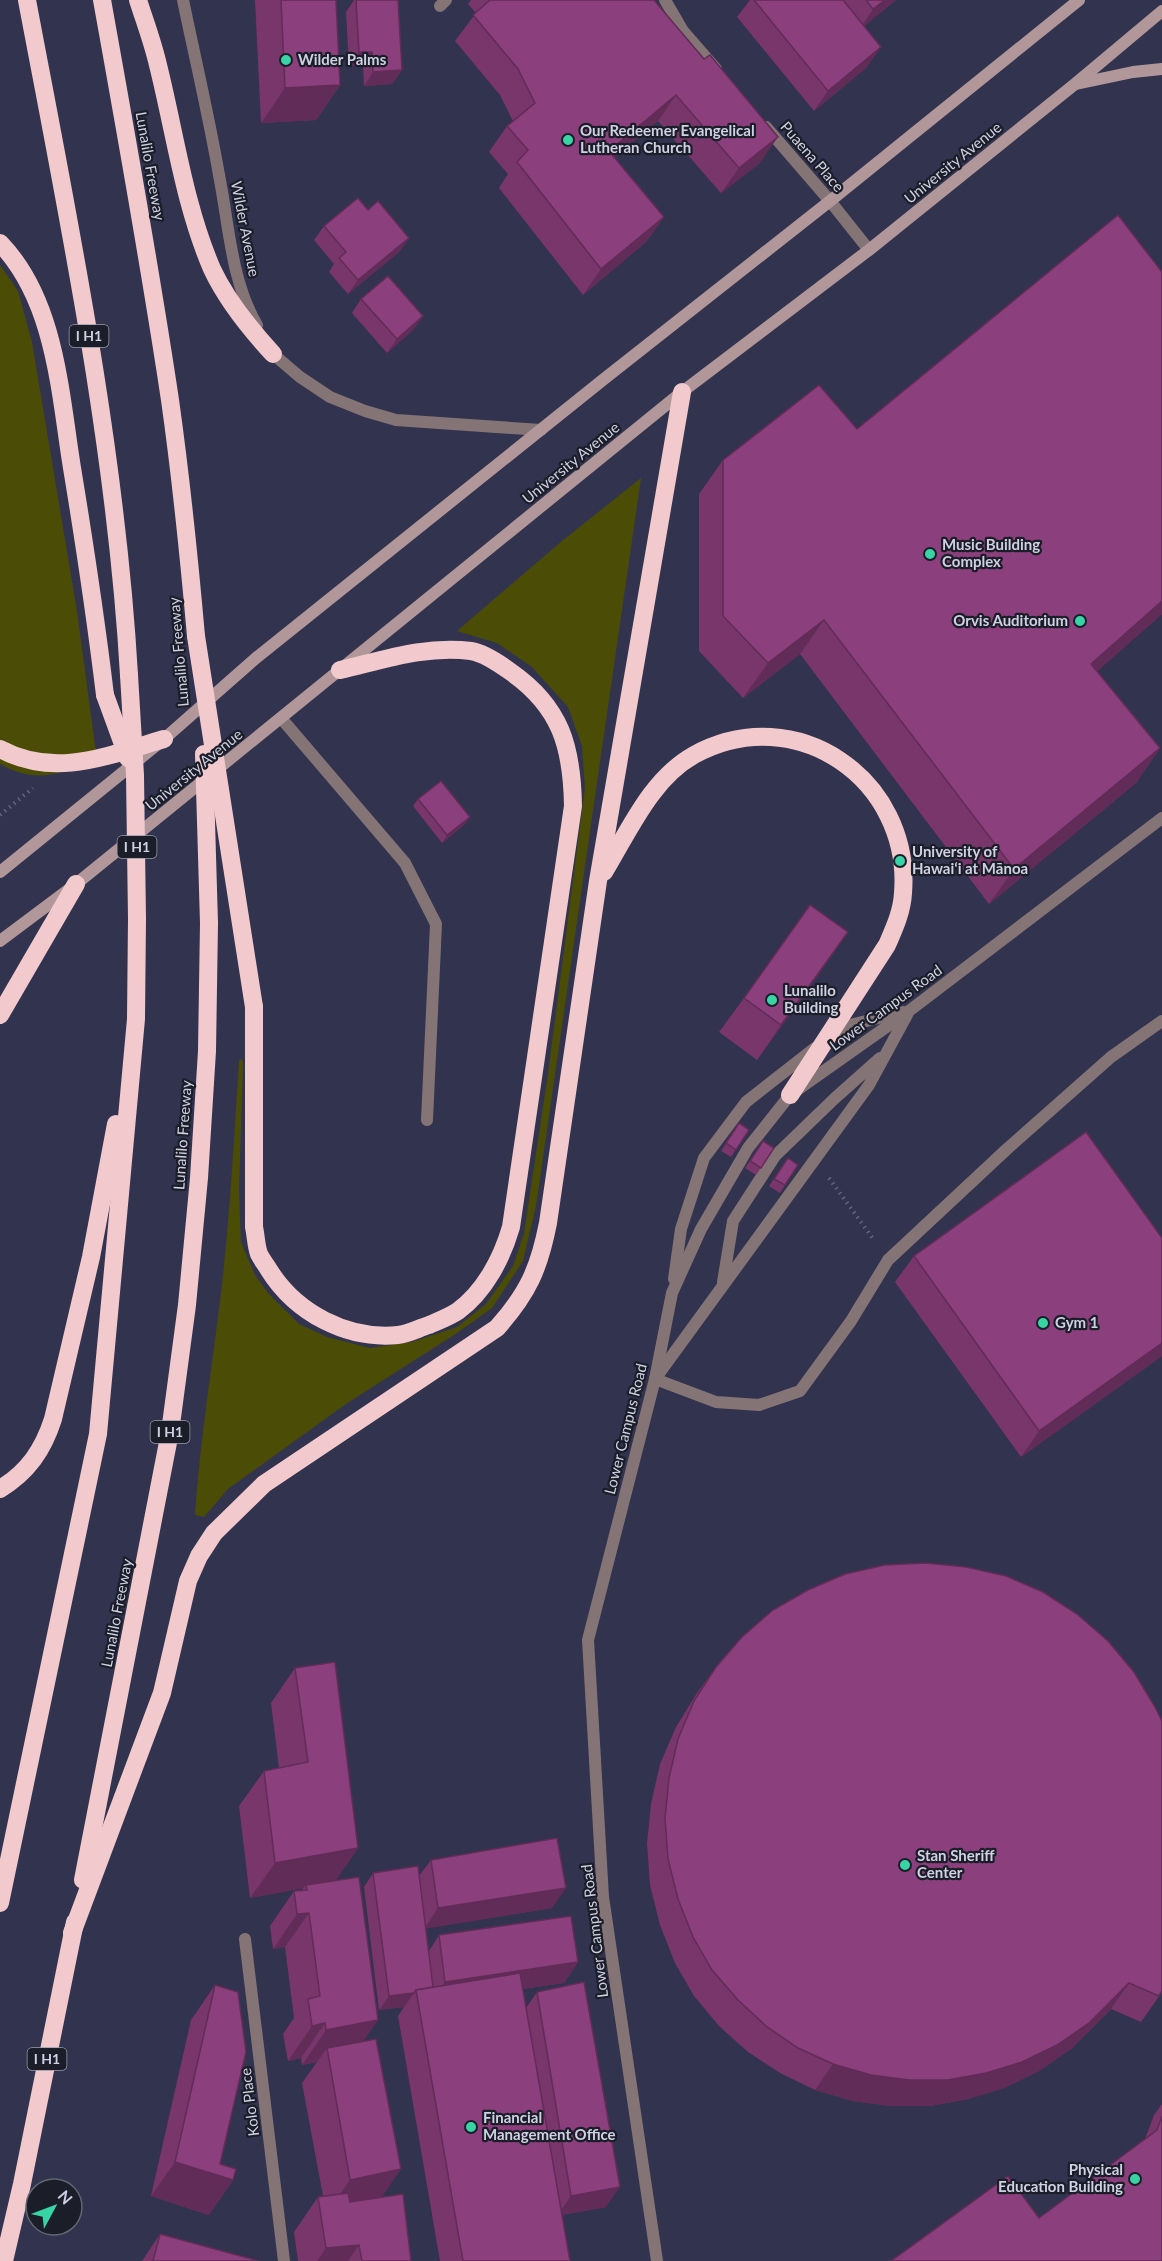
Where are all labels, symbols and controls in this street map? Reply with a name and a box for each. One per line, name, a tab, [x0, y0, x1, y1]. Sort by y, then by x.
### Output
place label: Wilder Palms	[298, 50, 387, 68]
marker: Wilder Palms	[279, 53, 293, 67]
street label: Lunalilo Freeway	[133, 110, 169, 222]
street label: Puaena Place	[777, 118, 848, 195]
street label: University Avenue	[900, 118, 1005, 207]
place label: Our Redeemer Evangelical Lutheran Church	[580, 121, 755, 156]
marker: Our Redeemer Evangelical Lutheran Church	[561, 133, 575, 147]
street label: Wilder Avenue	[228, 179, 264, 278]
road number: I H1	[70, 325, 109, 347]
street label: University Avenue	[518, 418, 623, 507]
place label: Music Building Complex	[942, 535, 1040, 570]
marker: Music Building Complex	[923, 547, 937, 561]
street label: Lunalilo Freeway	[164, 596, 192, 708]
place label: Orvis Auditorium	[953, 611, 1068, 629]
marker: Orvis Auditorium	[1073, 614, 1087, 628]
street label: University Avenue	[141, 725, 246, 814]
road number: I H1	[118, 836, 156, 858]
place label: University of Hawaiʻi at Mānoa	[912, 842, 1028, 877]
marker: University of Hawaiʻi at Mānoa	[893, 854, 907, 868]
street label: Lower Campus Road	[826, 960, 945, 1054]
place label: Lunalilo Building	[784, 981, 839, 1016]
marker: Lunalilo Building	[765, 993, 779, 1007]
street label: Lunalilo Freeway	[169, 1079, 195, 1190]
place label: Gym 1	[1055, 1313, 1098, 1331]
marker: Gym 1	[1036, 1316, 1050, 1330]
street label: Lower Campus Road	[600, 1361, 650, 1496]
road number: I H1	[150, 1421, 190, 1443]
street label: Lunalilo Freeway	[97, 1557, 135, 1668]
place label: Stan Sheriff Center	[917, 1846, 995, 1881]
marker: Stan Sheriff Center	[898, 1858, 912, 1872]
street label: Lower Campus Road	[577, 1863, 611, 1999]
road number: I H1	[28, 2048, 66, 2070]
street label: Kolo Place	[236, 2067, 262, 2137]
place label: Financial Management Office	[483, 2108, 616, 2143]
marker: Financial Management Office	[464, 2120, 478, 2134]
place label: Physical Education Building	[998, 2160, 1123, 2195]
marker: Physical Education Building	[1128, 2172, 1142, 2186]
north arrow	[24, 2177, 84, 2237]
text: N	[54, 2186, 77, 2208]

